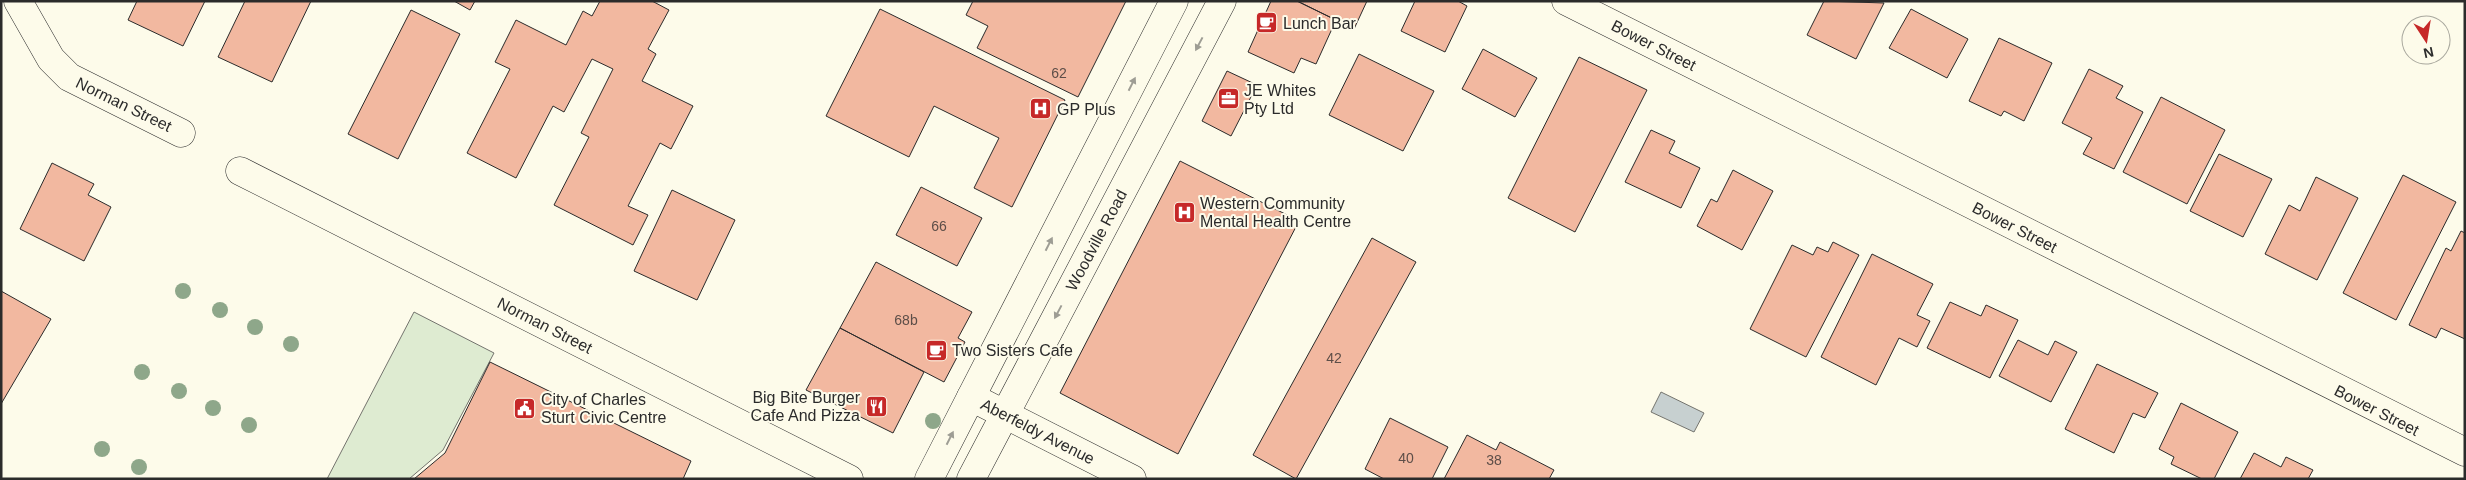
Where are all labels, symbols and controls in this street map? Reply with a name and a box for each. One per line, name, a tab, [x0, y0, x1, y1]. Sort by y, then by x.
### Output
cafe icon: Lunch Bar	[1255, 11, 1279, 35]
place label: Lunch Bar	[1283, 15, 1357, 32]
north arrow	[2401, 15, 2451, 65]
street label: Bower Street	[1609, 17, 1699, 74]
one-way arrow	[1195, 37, 1203, 52]
text: N	[2422, 44, 2435, 62]
house number: 62	[1051, 65, 1067, 81]
street label: Norman Street	[73, 74, 175, 135]
one-way arrow	[1128, 77, 1136, 91]
place label: JE Whites Pty Ltd	[1244, 82, 1316, 117]
office icon: JE Whites Pty Ltd	[1216, 87, 1240, 111]
hospital icon: GP Plus	[1029, 97, 1053, 121]
place label: GP Plus	[1057, 101, 1115, 118]
street label: Woodville Road	[1063, 187, 1130, 294]
place label: Western Community Mental Health Centre	[1200, 195, 1351, 230]
street label: Bower Street	[1970, 199, 2060, 256]
hospital icon: Western Community Mental Health Centre	[1172, 200, 1196, 224]
house number: 66	[931, 218, 947, 234]
one-way arrow	[1045, 237, 1053, 252]
street label: Norman Street	[495, 294, 595, 357]
one-way arrow	[1054, 305, 1062, 319]
house number: 68b	[894, 312, 918, 328]
cafe icon: Two Sisters Cafe	[924, 338, 948, 362]
place label: Two Sisters Cafe	[952, 342, 1073, 359]
house number: 42	[1326, 350, 1342, 366]
street label: Bower Street	[2332, 382, 2422, 439]
place label: Big Bite Burger Cafe And Pizza	[751, 389, 861, 424]
place label: City of Charles Sturt Civic Centre	[541, 391, 666, 426]
restaurant icon: Big Bite Burger Cafe And Pizza	[864, 394, 888, 418]
street label: Aberfeldy Avenue	[978, 395, 1097, 467]
public building icon: City of Charles Sturt Civic Centre	[513, 396, 537, 420]
one-way arrow	[946, 431, 954, 445]
house number: 40	[1398, 450, 1414, 466]
house number: 38	[1486, 452, 1502, 468]

